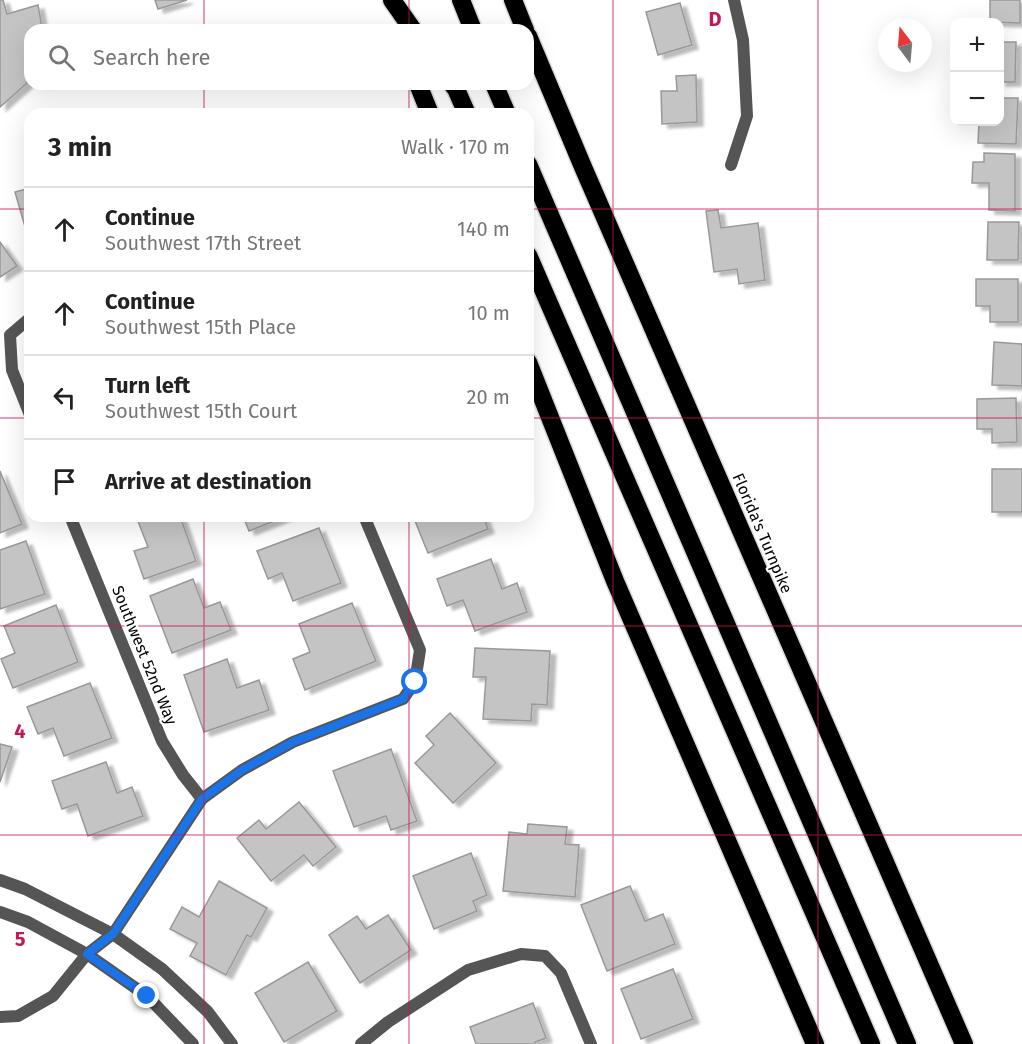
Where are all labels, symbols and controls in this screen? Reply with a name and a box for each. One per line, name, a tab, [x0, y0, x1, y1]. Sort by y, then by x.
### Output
text: D	[708, 7, 722, 31]
north arrow	[878, 18, 932, 72]
map controls	[950, 18, 1004, 126]
button: +	[950, 18, 1004, 72]
search box	[24, 24, 534, 90]
icon: search	[45, 41, 78, 74]
text: Search here	[93, 44, 211, 71]
button: −	[950, 72, 1004, 126]
text: 3 min	[48, 132, 112, 163]
text: Walk · 170 m	[401, 135, 510, 159]
text: Continue	[105, 204, 195, 231]
icon: ahead	[48, 213, 81, 246]
text: 140 m	[457, 217, 510, 241]
text: Southwest 17th Street	[105, 231, 301, 255]
text: Continue	[105, 288, 195, 315]
icon: ahead	[48, 297, 81, 330]
text: 10 m	[468, 301, 510, 325]
text: Southwest 15th Place	[105, 315, 296, 339]
text: Turn left	[105, 372, 190, 399]
icon: left	[48, 381, 81, 414]
text: 20 m	[467, 385, 510, 409]
text: Southwest 15th Court	[105, 399, 297, 423]
icon: arrive	[48, 465, 81, 498]
text: Arrive at destination	[105, 468, 312, 495]
street label: Florida's Turnpike	[729, 470, 796, 596]
street label: Southwest 52nd Way	[108, 583, 181, 728]
route start	[401, 668, 427, 694]
text: 4	[14, 719, 26, 743]
text: 5	[15, 927, 26, 951]
route end	[133, 982, 159, 1008]

